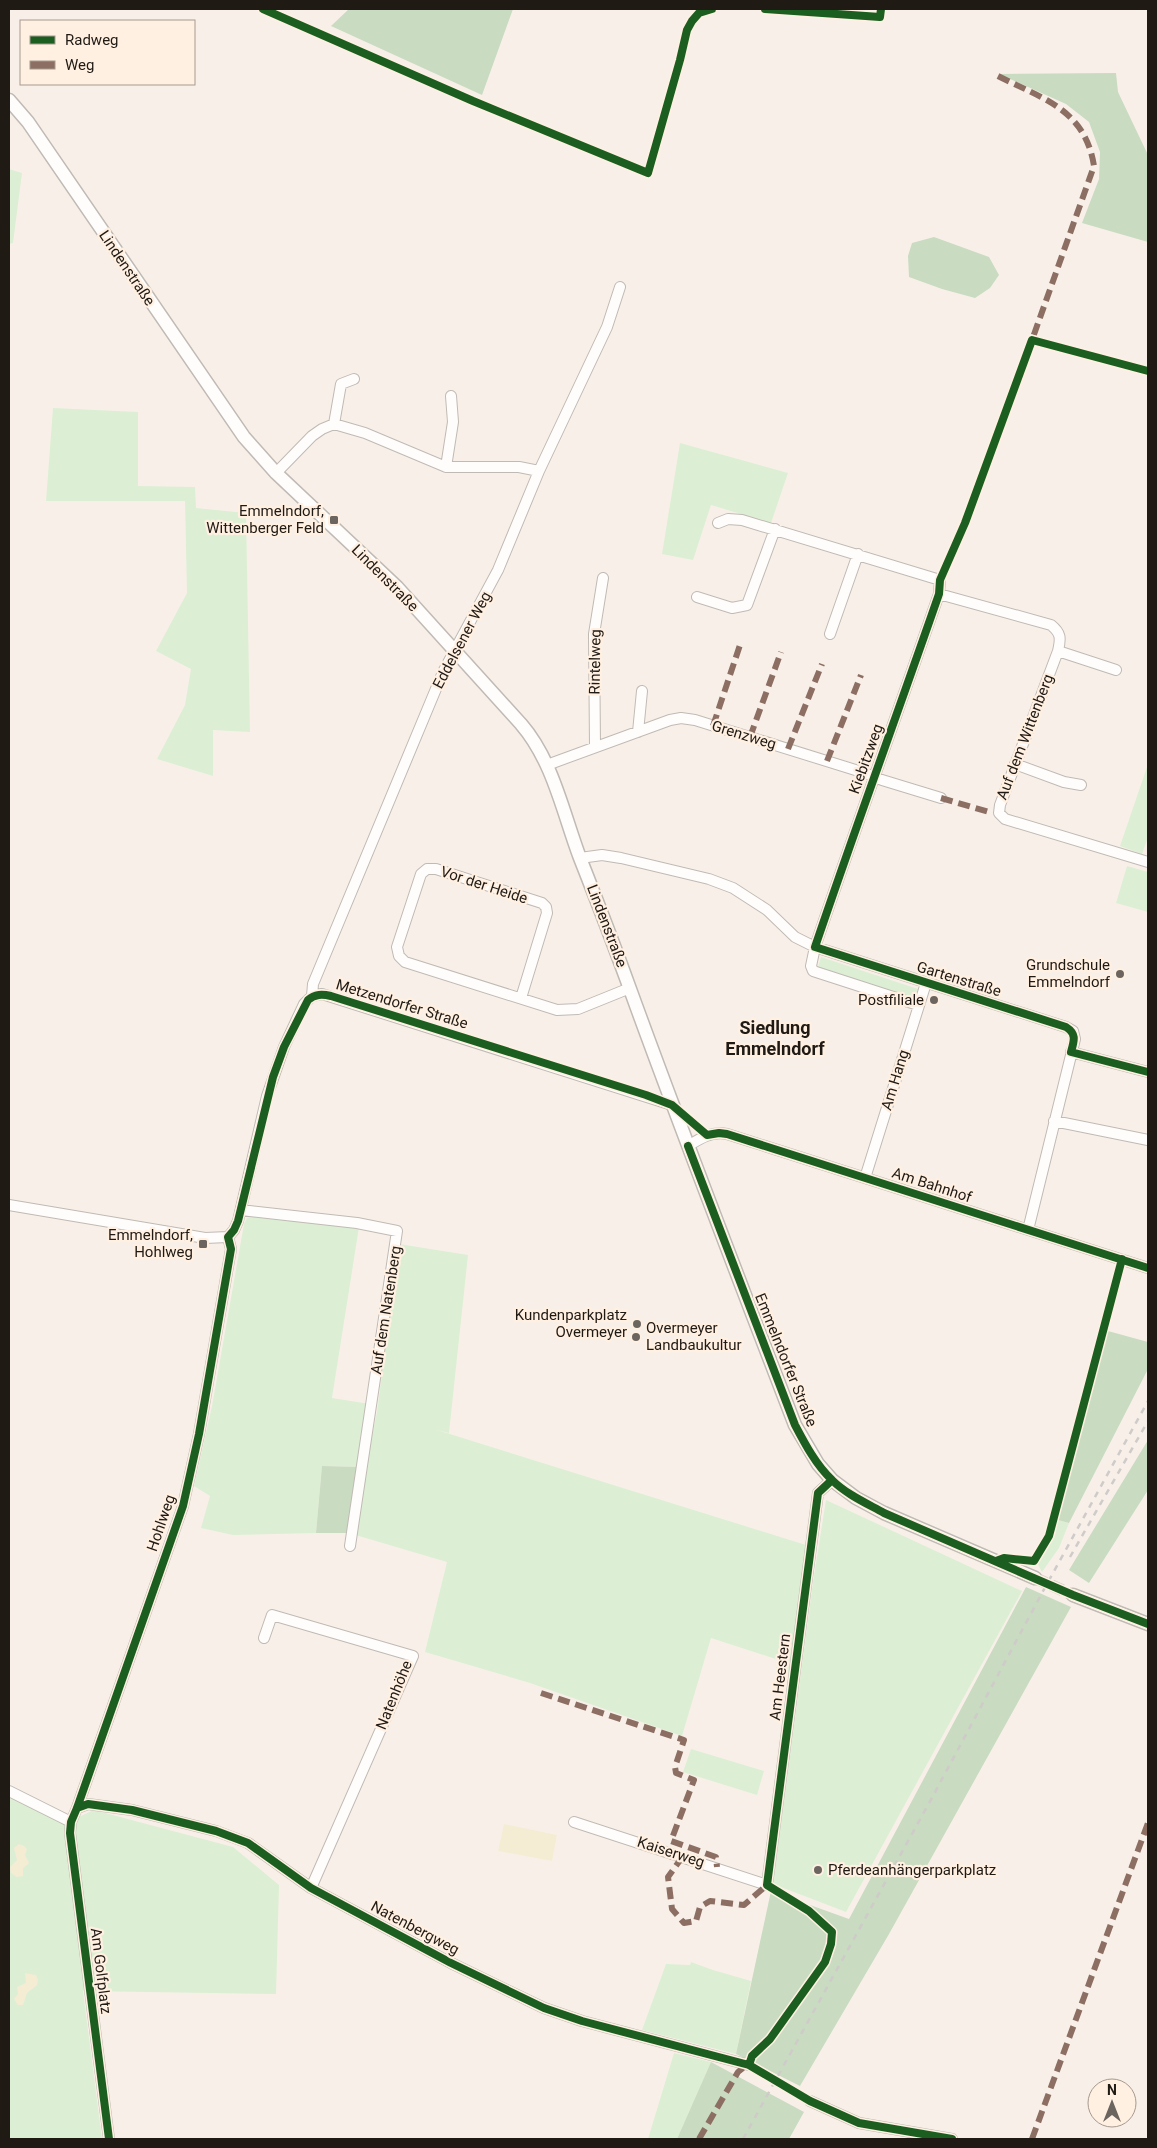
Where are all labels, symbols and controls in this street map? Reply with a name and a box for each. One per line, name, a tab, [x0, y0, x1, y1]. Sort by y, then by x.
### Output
legend	[20, 20, 195, 85]
text: Radweg	[65, 31, 119, 49]
text: Weg	[65, 56, 94, 74]
street label: Lindenstraße	[95, 227, 159, 309]
place label: Emmelndorf, Wittenberger Feld	[206, 502, 324, 537]
marker: Emmelndorf, Wittenberger Feld	[328, 514, 340, 526]
street label: Lindenstraße	[348, 541, 422, 615]
street label: Eddelsener Weg	[429, 588, 495, 692]
street label: Rintelweg	[585, 629, 605, 695]
street label: Auf dem Wittenberg	[993, 672, 1057, 802]
street label: Grenzweg	[710, 717, 778, 753]
street label: Kiebitzweg	[845, 722, 887, 796]
street label: Vor der Heide	[438, 862, 530, 908]
street label: Lindenstraße	[583, 882, 631, 970]
place label: Grundschule Emmelndorf	[1026, 956, 1111, 991]
street label: Gartenstraße	[915, 958, 1003, 1000]
marker: Grundschule Emmelndorf	[1114, 968, 1126, 980]
street label: Metzendorfer Straße	[334, 975, 470, 1033]
place label: Postfiliale	[858, 991, 924, 1009]
marker: Postfiliale	[928, 994, 940, 1006]
district label: Siedlung Emmelndorf	[725, 1017, 825, 1059]
street label: Am Hang	[877, 1048, 913, 1112]
street label: Am Bahnhof	[890, 1164, 975, 1207]
place label: Emmelndorf, Hohlweg	[108, 1226, 193, 1261]
marker: Emmelndorf, Hohlweg	[197, 1238, 209, 1250]
street label: Auf dem Natenberg	[367, 1244, 405, 1376]
street label: Emmelndorfer Straße	[751, 1291, 821, 1429]
place label: Kundenparkplatz Overmeyer	[515, 1306, 627, 1341]
marker: Kundenparkplatz Overmeyer	[631, 1318, 643, 1330]
place label: Overmeyer Landbaukultur	[646, 1319, 742, 1354]
marker: Overmeyer Landbaukultur	[630, 1331, 642, 1343]
street label: Hohlweg	[143, 1492, 179, 1554]
street label: Am Heestern	[766, 1633, 794, 1721]
street label: Natenhöhe	[372, 1658, 416, 1732]
street label: Kaiserweg	[635, 1833, 707, 1871]
place label: Pferdeanhängerparkplatz	[828, 1861, 996, 1879]
marker: Pferdeanhängerparkplatz	[812, 1864, 824, 1876]
street label: Natenbergweg	[368, 1897, 462, 1959]
street label: Am Golfplatz	[87, 1927, 115, 2015]
north arrow	[1087, 2078, 1137, 2128]
text: N	[1107, 2082, 1117, 2098]

